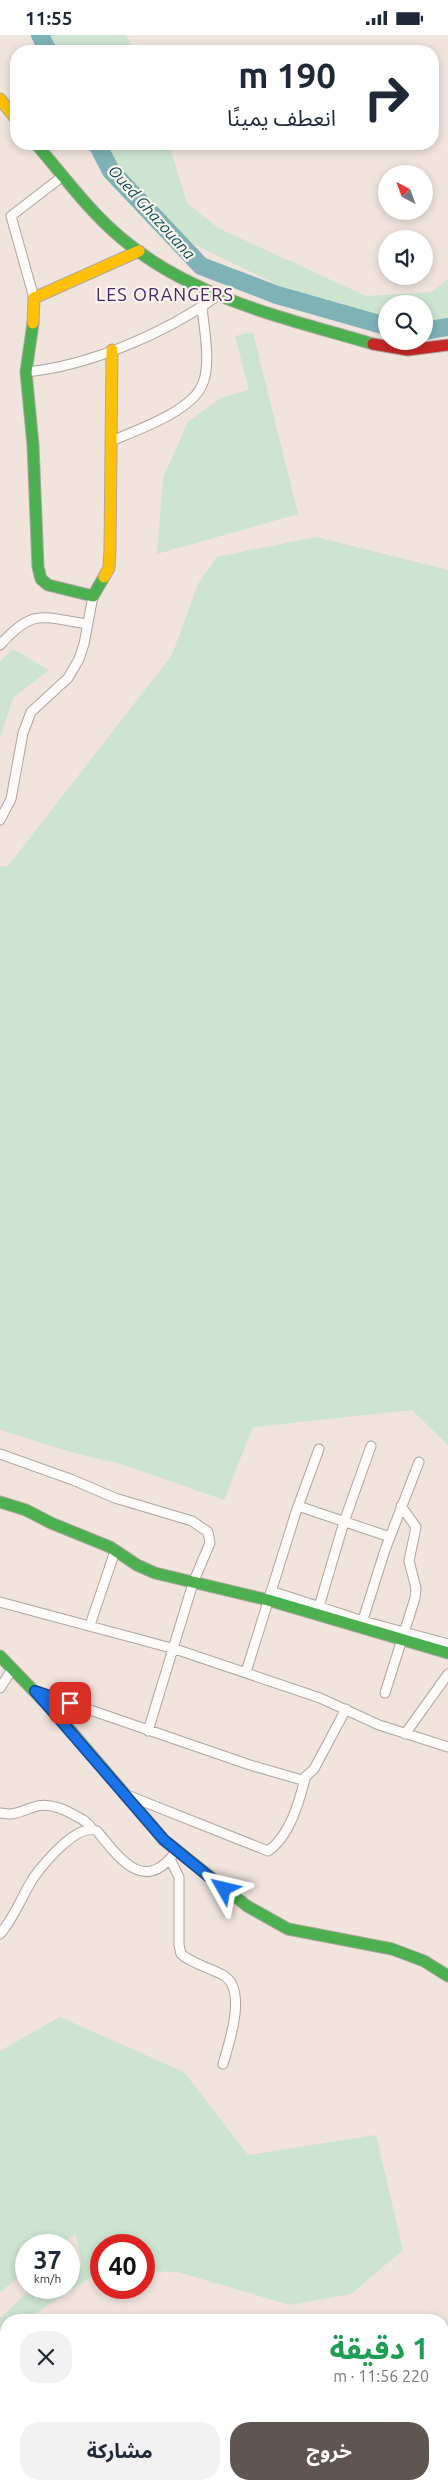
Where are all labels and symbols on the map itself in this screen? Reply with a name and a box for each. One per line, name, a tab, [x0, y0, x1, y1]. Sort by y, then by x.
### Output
water label: Oued Ghazouana	[105, 161, 199, 263]
north arrow	[378, 165, 432, 220]
district label: LES ORANGERS	[96, 284, 234, 304]
pin	[49, 1682, 91, 1724]
position arrow	[197, 1862, 249, 1914]
speed limit sign: 40	[90, 2234, 155, 2299]

